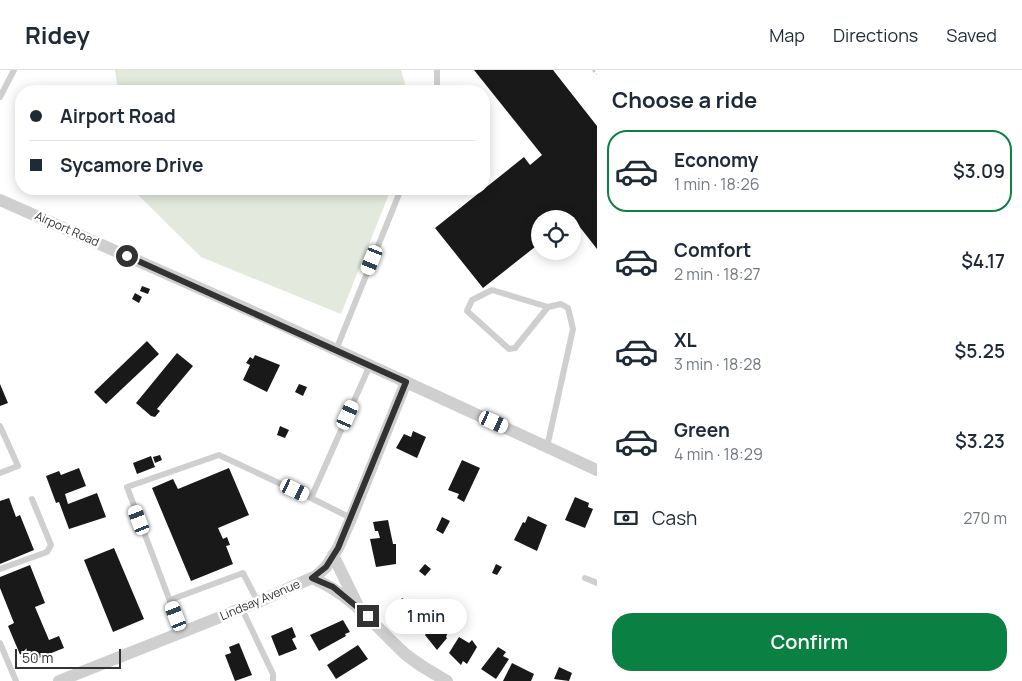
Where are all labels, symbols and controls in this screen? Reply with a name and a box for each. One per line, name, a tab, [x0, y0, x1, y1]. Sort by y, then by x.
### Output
text: Ridey	[25, 18, 90, 51]
text: Map	[769, 23, 805, 47]
text: Directions	[833, 23, 918, 47]
text: Saved	[946, 23, 997, 47]
text: Choose a ride	[612, 85, 757, 115]
text: Airport Road	[60, 103, 176, 129]
text: Economy	[674, 147, 758, 173]
icon: car	[614, 149, 659, 194]
text: Sycamore Drive	[60, 152, 203, 178]
text: $3.09	[953, 158, 1005, 184]
text: 1 min · 18:26	[674, 173, 760, 195]
street label: Airport Road	[32, 207, 102, 250]
map controls	[531, 210, 581, 260]
button: locate	[531, 210, 581, 260]
text: Comfort	[674, 237, 751, 263]
icon: car	[614, 239, 659, 284]
car	[359, 243, 384, 277]
route start	[116, 245, 138, 267]
text: $4.17	[961, 248, 1005, 274]
text: 2 min · 18:27	[674, 263, 761, 285]
text: XL	[674, 327, 697, 353]
icon: car	[614, 329, 659, 374]
text: $5.25	[955, 338, 1005, 364]
text: 3 min · 18:28	[674, 353, 762, 375]
car	[335, 398, 360, 432]
car	[477, 409, 510, 435]
text: Green	[674, 417, 730, 443]
icon: car	[614, 419, 659, 464]
text: $3.23	[955, 428, 1005, 454]
text: 4 min · 18:29	[674, 443, 763, 465]
car	[278, 477, 311, 503]
car	[126, 503, 151, 537]
icon: cash	[612, 504, 640, 532]
text: Cash	[652, 505, 697, 531]
text: 270 m	[963, 507, 1007, 529]
street label: Lindsay Avenue	[217, 575, 302, 624]
callout: 1 min	[386, 598, 468, 634]
car	[163, 599, 188, 633]
route end	[357, 605, 379, 627]
text: 1 min	[407, 605, 445, 627]
button: Confirm	[612, 613, 1007, 671]
scale bar	[15, 646, 121, 669]
text: 50 m	[22, 648, 53, 667]

